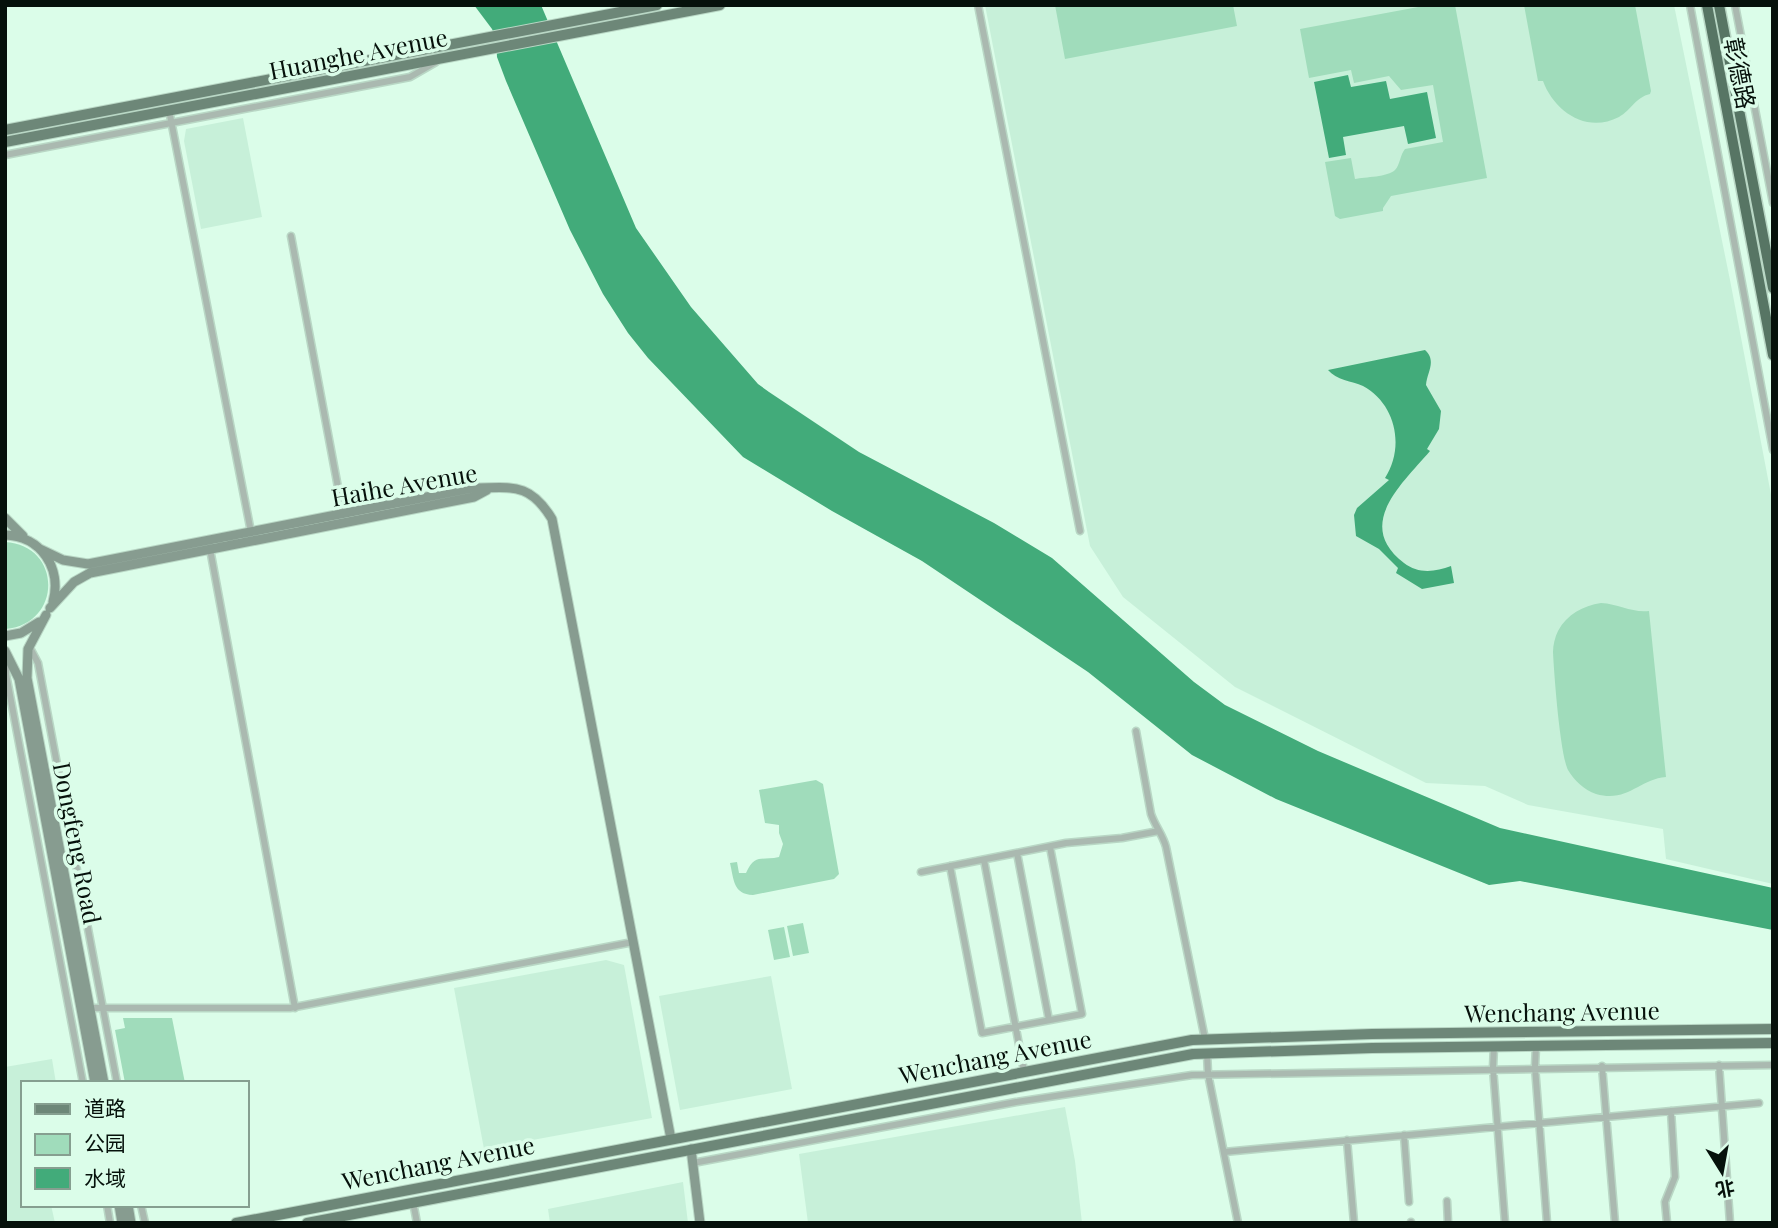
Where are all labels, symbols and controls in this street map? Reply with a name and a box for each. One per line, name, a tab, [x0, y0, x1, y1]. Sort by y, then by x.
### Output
street label: Huanghe Avenue	[266, 20, 450, 86]
street label: 彰德路	[1718, 35, 1764, 111]
street label: Haihe Avenue	[329, 455, 479, 513]
street label: Dongfeng Road	[47, 759, 109, 927]
street label: Wenchang Avenue	[1463, 993, 1660, 1029]
street label: Wenchang Avenue	[895, 1022, 1094, 1091]
legend	[21, 1081, 248, 1207]
text: 道路	[84, 1093, 126, 1121]
text: 公园	[84, 1128, 126, 1156]
street label: Wenchang Avenue	[338, 1128, 537, 1197]
north arrow	[1687, 1137, 1757, 1207]
text: 水域	[84, 1163, 126, 1191]
text: 北	[1714, 1175, 1737, 1204]

